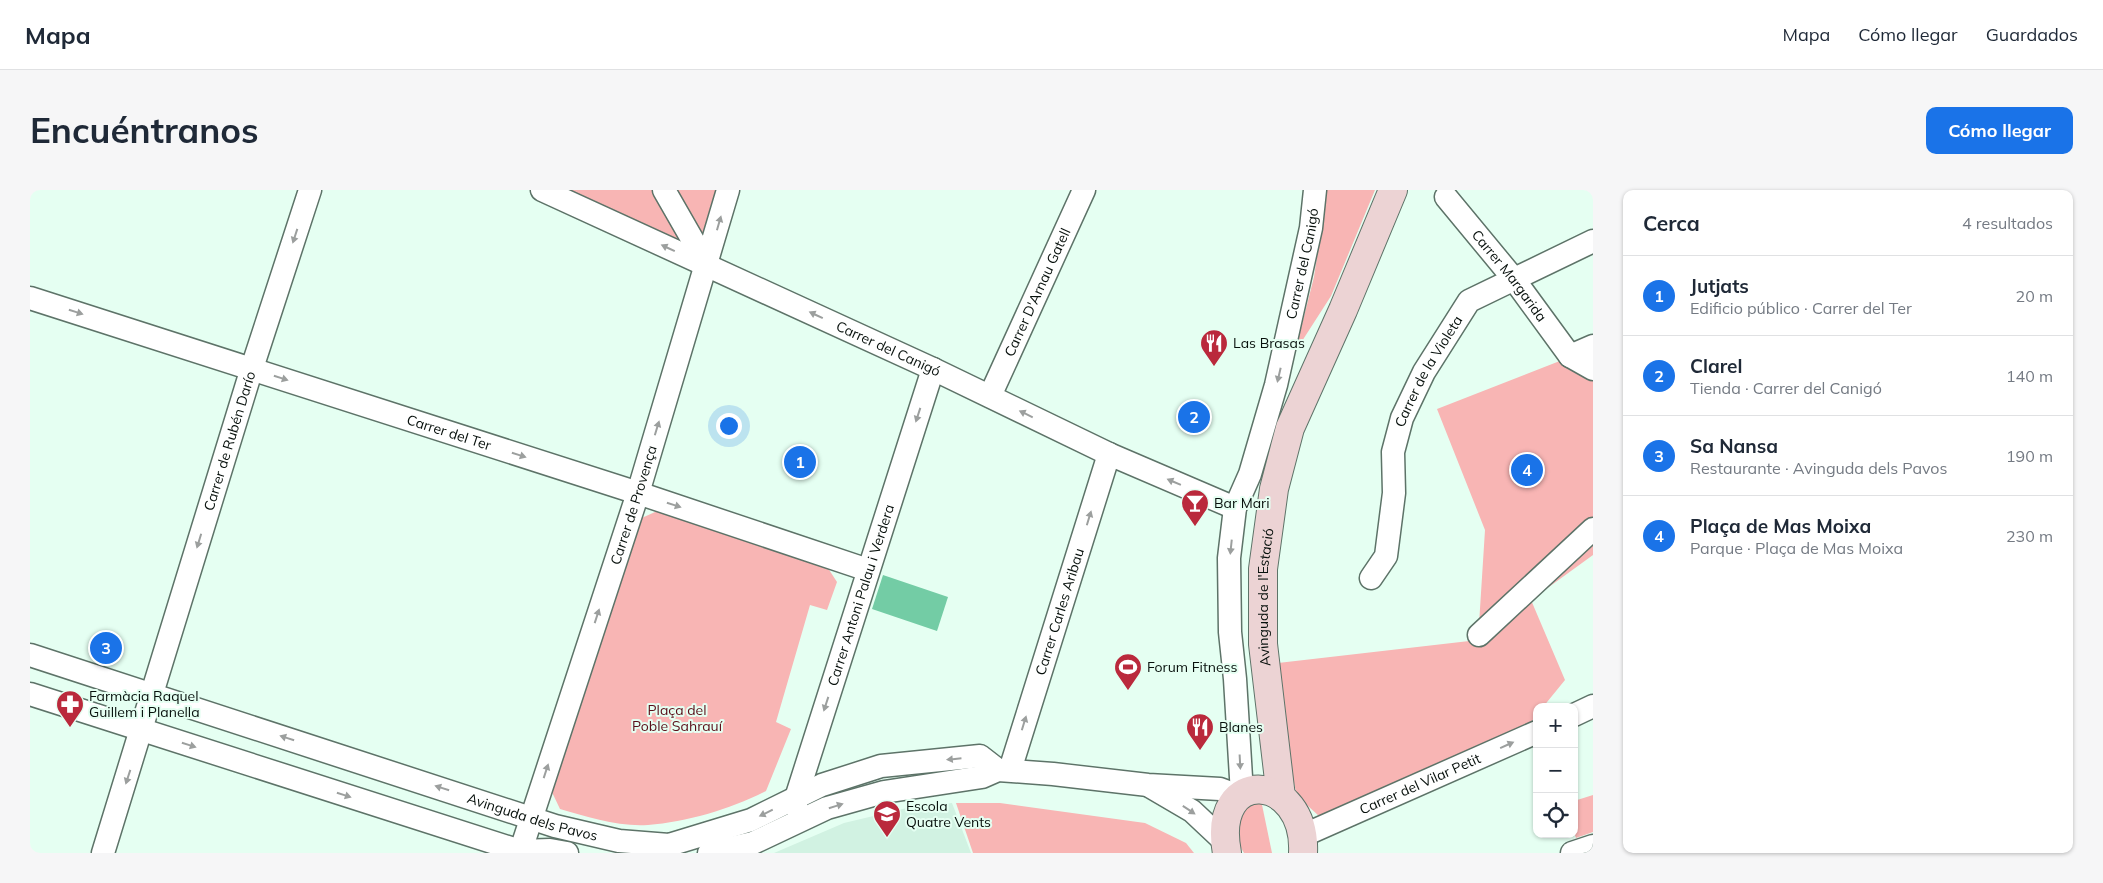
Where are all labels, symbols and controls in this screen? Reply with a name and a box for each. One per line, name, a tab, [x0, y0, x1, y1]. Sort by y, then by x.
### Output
text: Mapa	[25, 20, 91, 50]
text: Mapa	[1782, 23, 1830, 46]
text: Cómo llegar	[1858, 23, 1958, 46]
text: Guardados	[1986, 23, 2078, 46]
button: Cómo llegar	[1926, 107, 2073, 154]
text: Encuéntranos	[30, 108, 259, 152]
street label: Carrer del Canigó	[1282, 207, 1322, 321]
text: Cerca	[1643, 210, 1700, 236]
text: 4 resultados	[1962, 213, 2053, 233]
one-way arrow	[716, 215, 724, 230]
street label: Carrer D'Arnau Gatell	[1000, 225, 1074, 359]
street label: Carrer Margarida	[1468, 226, 1551, 325]
one-way arrow	[291, 229, 299, 244]
one-way arrow	[661, 243, 675, 251]
text: Jutjats	[1690, 274, 1749, 298]
text: 1	[1654, 286, 1664, 306]
text: 20 m	[2016, 286, 2053, 306]
text: Edificio público · Carrer del Ter	[1690, 298, 1912, 318]
one-way arrow	[69, 309, 84, 317]
one-way arrow	[809, 311, 823, 319]
street label: Carrer de la Violeta	[1391, 312, 1466, 429]
street label: Carrer del Canigó	[833, 317, 944, 380]
restaurant icon: Las Brasas	[1199, 328, 1229, 367]
place label: Las Brasas	[1233, 334, 1305, 352]
text: Clarel	[1690, 354, 1742, 378]
text: 2	[1654, 366, 1664, 386]
text: 140 m	[2006, 366, 2053, 386]
one-way arrow	[1275, 367, 1283, 382]
street label: Carrer de Rubén Darío	[200, 369, 259, 513]
one-way arrow	[274, 375, 289, 382]
text: Tienda · Carrer del Canigó	[1690, 378, 1882, 398]
pin: 2	[1178, 398, 1210, 436]
one-way arrow	[913, 408, 921, 423]
one-way arrow	[1019, 409, 1034, 418]
street label: Carrer del Ter	[405, 410, 494, 455]
your location	[716, 413, 742, 439]
one-way arrow	[654, 421, 662, 436]
text: Sa Nansa	[1690, 434, 1778, 458]
street label: Carrer de Provença	[606, 443, 661, 567]
pin: 1	[784, 443, 816, 481]
text: 3	[1654, 446, 1664, 466]
text: 190 m	[2006, 446, 2053, 466]
one-way arrow	[512, 451, 527, 459]
pin: 4	[1511, 451, 1543, 489]
text: Restaurante · Avinguda dels Pavos	[1690, 458, 1947, 478]
one-way arrow	[1167, 477, 1181, 485]
bar icon: Bar Mari	[1180, 488, 1210, 527]
place label: Bar Mari	[1214, 494, 1269, 512]
one-way arrow	[666, 502, 681, 509]
street label: Carrer Antoni Palau i Verdera	[823, 502, 898, 688]
one-way arrow	[1085, 511, 1093, 526]
text: Plaça de Mas Moixa	[1690, 514, 1871, 538]
text: 4	[1654, 526, 1664, 546]
text: 230 m	[2006, 526, 2053, 546]
street label: Avinguda de l'Estació	[1254, 527, 1278, 667]
one-way arrow	[194, 534, 202, 549]
text: Parque · Plaça de Mas Moixa	[1690, 538, 1903, 558]
one-way arrow	[1226, 540, 1234, 556]
street label: Carrer Carles Aribau	[1031, 546, 1088, 677]
one-way arrow	[594, 609, 601, 624]
pin: 3	[90, 629, 122, 667]
sports icon: Forum Fitness	[1113, 652, 1143, 691]
place label: Forum Fitness	[1147, 658, 1238, 676]
place label: Farmàcia Raquel Guillem i Planella	[89, 687, 200, 721]
pharmacy icon: Farmàcia Raquel Guillem i Planella	[55, 689, 85, 728]
one-way arrow	[821, 696, 829, 711]
park label: Plaça del Poble Sahrauí	[632, 701, 723, 735]
map controls	[1533, 703, 1578, 838]
button: +	[1533, 703, 1578, 748]
restaurant icon: Blanes	[1185, 712, 1215, 751]
one-way arrow	[1021, 716, 1029, 731]
place label: Blanes	[1219, 718, 1263, 736]
one-way arrow	[280, 733, 295, 741]
one-way arrow	[1500, 741, 1514, 749]
one-way arrow	[182, 742, 197, 750]
button: −	[1533, 748, 1578, 793]
street label: Carrer del Vilar Petit	[1357, 749, 1483, 818]
one-way arrow	[1237, 754, 1245, 770]
one-way arrow	[945, 755, 961, 763]
one-way arrow	[543, 763, 550, 778]
one-way arrow	[123, 769, 131, 784]
one-way arrow	[434, 784, 449, 791]
street label: Avinguda dels Pavos	[465, 789, 599, 845]
one-way arrow	[336, 791, 351, 799]
button: locate	[1533, 793, 1578, 838]
place label: Escola Quatre Vents	[906, 797, 991, 831]
school or university icon: Escola Quatre Vents	[872, 799, 902, 838]
one-way arrow	[828, 801, 843, 809]
one-way arrow	[1182, 805, 1196, 815]
one-way arrow	[759, 809, 773, 817]

